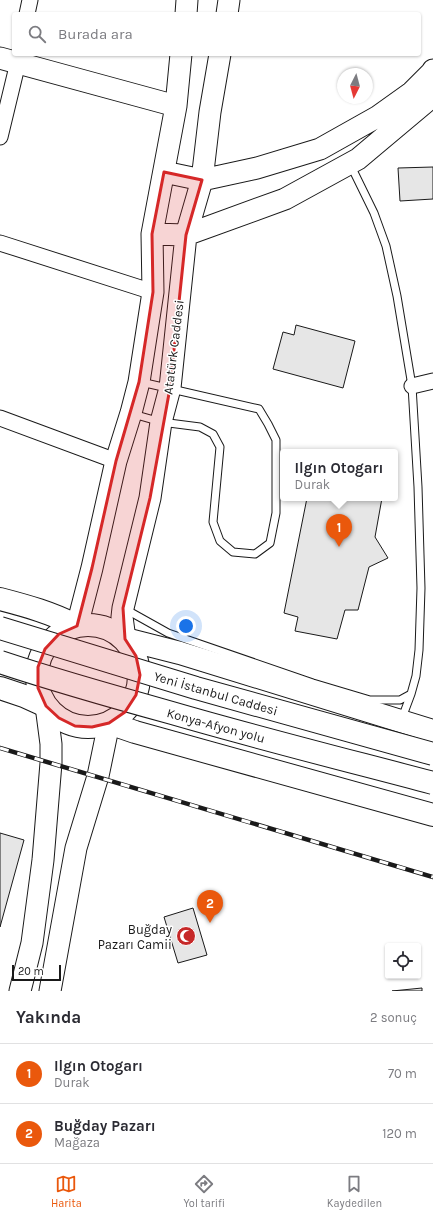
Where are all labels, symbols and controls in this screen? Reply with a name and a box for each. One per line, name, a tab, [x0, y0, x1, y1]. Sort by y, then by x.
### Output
search box	[12, 12, 421, 56]
icon: search	[26, 23, 48, 45]
text: Burada ara	[58, 25, 133, 43]
north arrow	[337, 68, 373, 104]
street label: Atatürk Caddesi	[160, 299, 187, 395]
popup	[280, 449, 398, 501]
text: Ilgın Otogarı	[295, 459, 383, 477]
text: Durak	[295, 477, 330, 492]
pin: 1	[326, 514, 352, 547]
your location	[176, 616, 196, 636]
street label: Yeni İstanbul Caddesi	[152, 669, 280, 718]
street label: Konya-Afyon yolu	[165, 705, 267, 746]
pin: 2	[197, 890, 223, 923]
place label: Buğday Pazarı Camii	[98, 922, 172, 952]
mosque icon: Buğday Pazarı Camii	[175, 925, 197, 947]
map controls	[385, 943, 421, 979]
button: locate	[385, 943, 421, 979]
scale bar	[12, 963, 61, 982]
text: 20 m	[18, 965, 44, 978]
text: Yakında	[16, 1007, 81, 1027]
text: 2 sonuç	[370, 1010, 417, 1025]
text: Ilgın Otogarı	[54, 1057, 143, 1075]
text: 1	[27, 1066, 31, 1081]
text: 70 m	[388, 1066, 417, 1081]
text: Durak	[54, 1075, 90, 1090]
text: Buğday Pazarı	[54, 1117, 156, 1135]
text: 2	[25, 1126, 33, 1141]
text: 120 m	[382, 1126, 417, 1141]
text: Mağaza	[54, 1135, 100, 1150]
tab: Harita	[51, 1173, 82, 1210]
tab: Yol tarifi	[184, 1173, 225, 1210]
tab: Kaydedilen	[327, 1173, 382, 1210]

